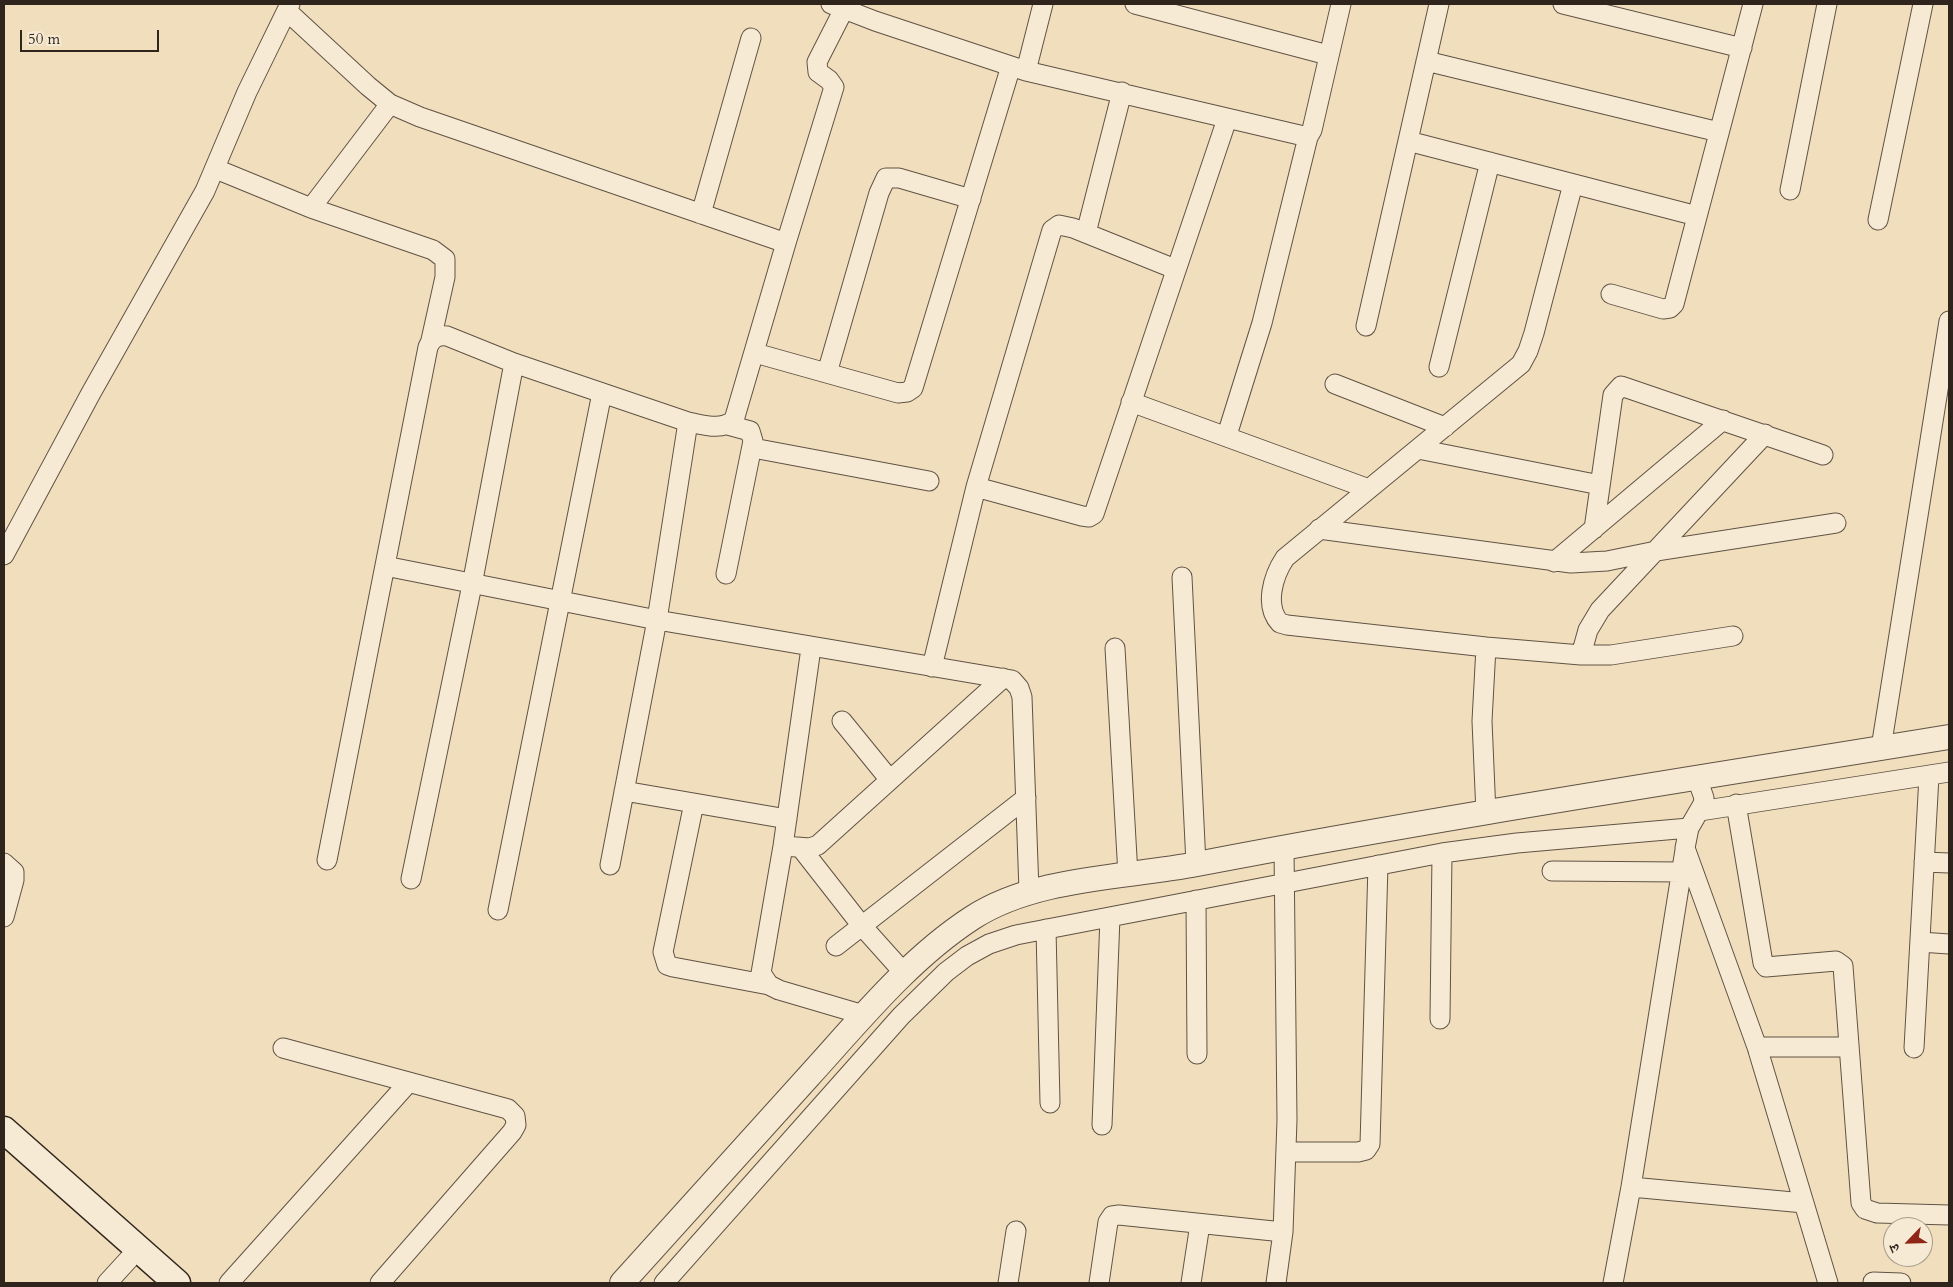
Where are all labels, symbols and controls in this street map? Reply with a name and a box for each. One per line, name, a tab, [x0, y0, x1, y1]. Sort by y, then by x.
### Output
scale bar	[22, 20, 161, 52]
text: 50 m	[28, 29, 60, 49]
north arrow	[1883, 1217, 1933, 1267]
text: उ	[1885, 1241, 1905, 1255]

